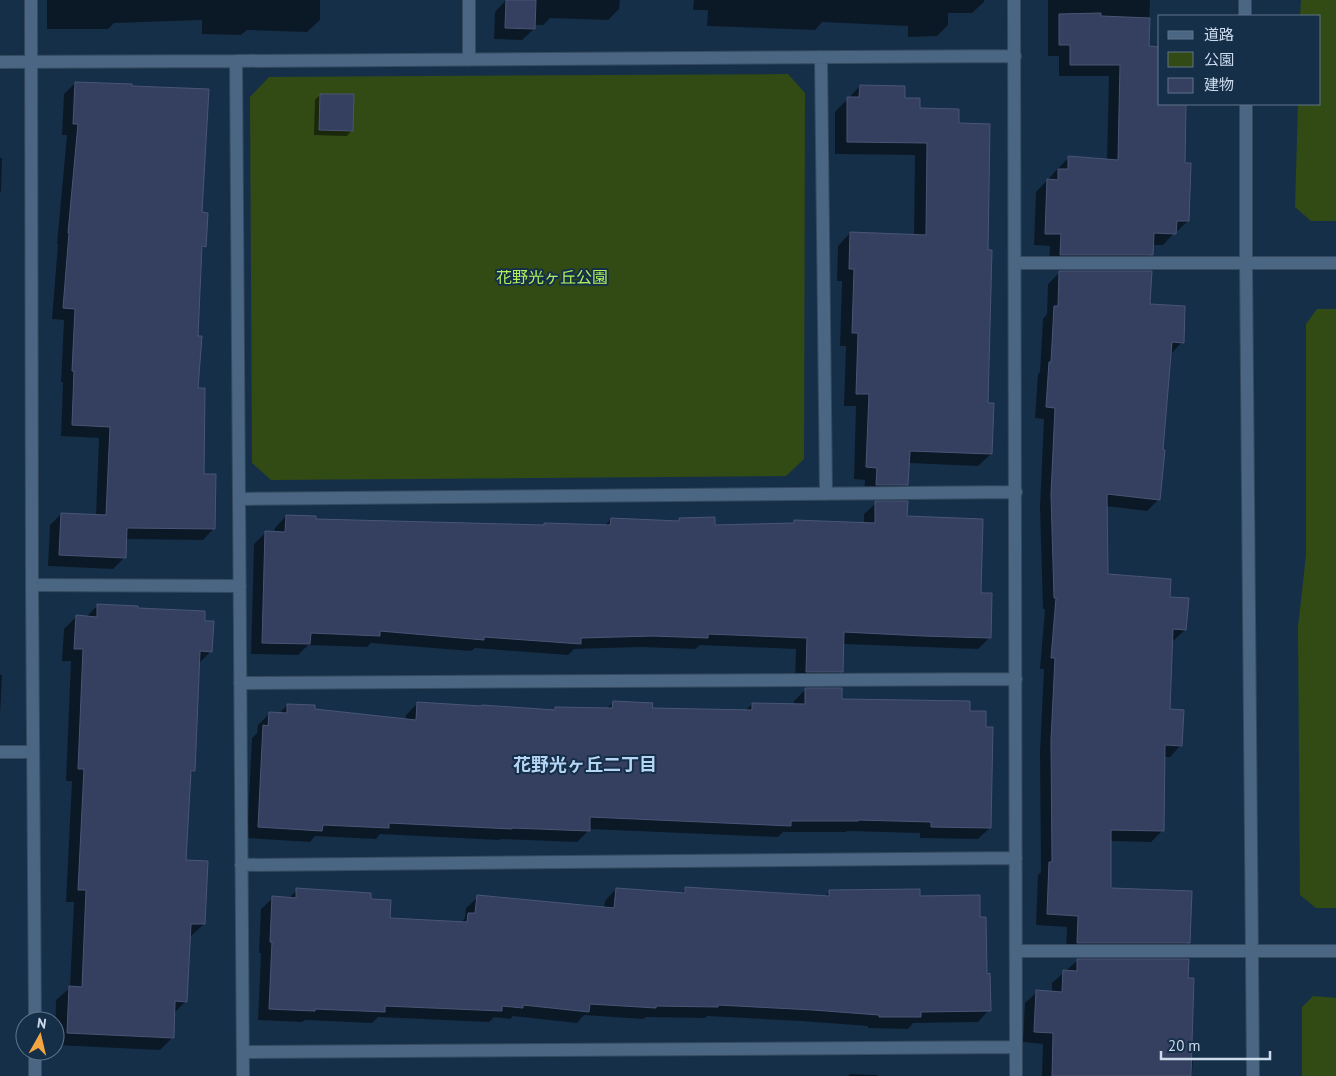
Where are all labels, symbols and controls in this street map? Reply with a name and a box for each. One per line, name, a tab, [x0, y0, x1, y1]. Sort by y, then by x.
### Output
legend	[1158, 15, 1321, 105]
text: 道路	[1204, 25, 1234, 44]
text: 公園	[1204, 50, 1234, 69]
text: 建物	[1204, 75, 1234, 94]
park label: 花野光ヶ丘公園	[496, 267, 608, 287]
district label: 花野光ヶ丘二丁目	[513, 753, 657, 776]
north arrow	[15, 1011, 65, 1061]
text: N	[36, 1014, 48, 1033]
scale bar	[1161, 1028, 1270, 1060]
text: 20 m	[1168, 1036, 1201, 1055]

